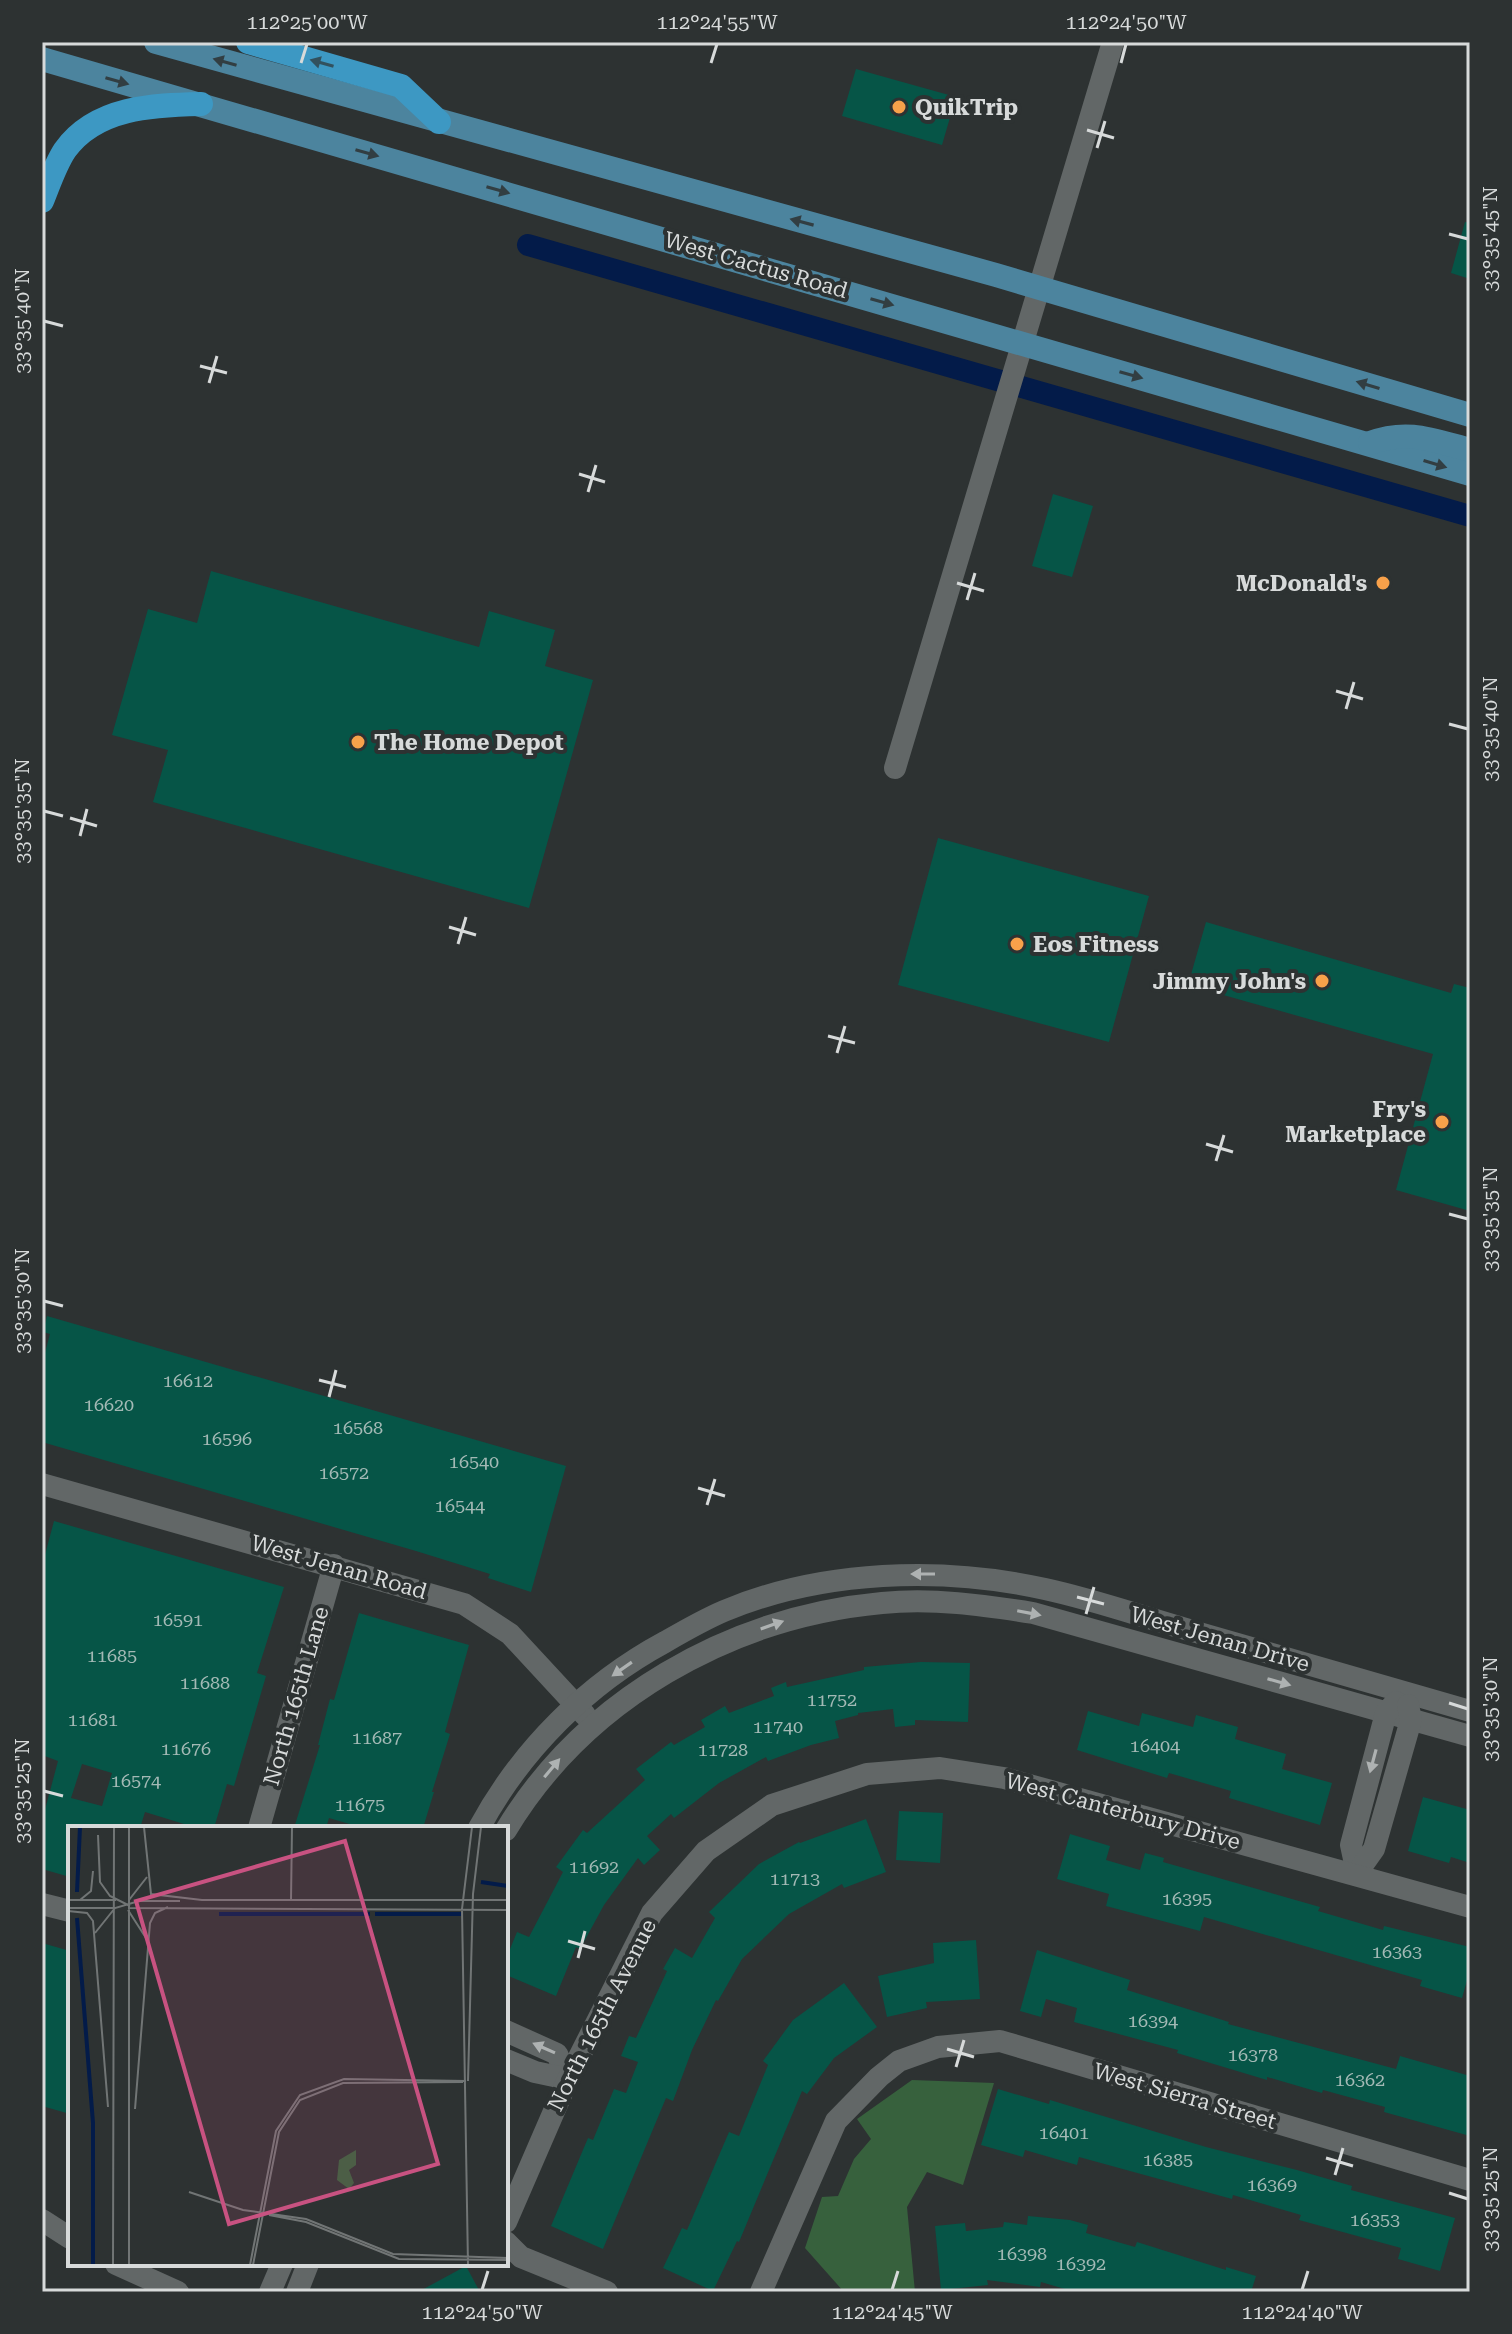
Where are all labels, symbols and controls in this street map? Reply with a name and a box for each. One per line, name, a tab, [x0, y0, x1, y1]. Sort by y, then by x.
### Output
text: 112°25'00"W	[246, 10, 368, 34]
text: 112°24'55"W	[656, 10, 778, 34]
text: 112°24'50"W	[1065, 10, 1187, 34]
one-way arrow	[213, 55, 237, 68]
one-way arrow	[310, 57, 335, 69]
one-way arrow	[105, 75, 130, 87]
place label: QuikTrip	[915, 95, 1018, 120]
marker: QuikTrip	[890, 98, 908, 116]
one-way arrow	[355, 147, 379, 160]
one-way arrow	[486, 184, 510, 197]
text: 33°35'45"N	[1478, 186, 1502, 292]
one-way arrow	[790, 215, 815, 227]
street label: West Cactus Road	[661, 227, 851, 303]
text: 33°35'40"N	[10, 268, 34, 374]
one-way arrow	[870, 296, 894, 309]
one-way arrow	[1120, 369, 1144, 382]
one-way arrow	[1356, 378, 1380, 391]
one-way arrow	[1423, 458, 1447, 471]
place label: McDonald's	[1236, 571, 1367, 596]
marker: McDonald's	[1374, 574, 1392, 592]
text: 33°35'40"N	[1478, 676, 1502, 782]
place label: The Home Depot	[374, 730, 564, 755]
marker: The Home Depot	[349, 733, 367, 751]
text: 33°35'35"N	[10, 758, 34, 864]
place label: Eos Fitness	[1033, 932, 1159, 957]
marker: Eos Fitness	[1008, 935, 1026, 953]
place label: Jimmy John's	[1153, 969, 1306, 994]
marker: Jimmy John's	[1313, 972, 1331, 990]
place label: Fry's Marketplace	[1285, 1097, 1426, 1147]
marker: Fry's Marketplace	[1433, 1113, 1451, 1131]
text: 33°35'35"N	[1478, 1166, 1502, 1272]
text: 33°35'30"N	[10, 1248, 34, 1354]
house number: 16612	[163, 1370, 213, 1391]
house number: 16620	[84, 1394, 134, 1415]
house number: 16568	[333, 1417, 383, 1438]
house number: 16596	[202, 1428, 252, 1449]
house number: 16540	[449, 1451, 499, 1472]
house number: 16572	[319, 1462, 369, 1483]
house number: 16544	[435, 1495, 485, 1516]
street label: West Jenan Road	[248, 1530, 430, 1604]
one-way arrow	[910, 1568, 935, 1581]
street label: West Jenan Drive	[1128, 1601, 1312, 1677]
street label: North 165th Lane	[258, 1604, 334, 1788]
one-way arrow	[1016, 1607, 1041, 1620]
house number: 16591	[153, 1609, 203, 1630]
one-way arrow	[760, 1618, 784, 1630]
house number: 11685	[87, 1645, 137, 1666]
text: 33°35'30"N	[1478, 1656, 1502, 1762]
one-way arrow	[611, 1661, 632, 1676]
house number: 11688	[180, 1672, 230, 1693]
one-way arrow	[1267, 1677, 1292, 1689]
house number: 11752	[807, 1689, 857, 1710]
house number: 11681	[68, 1709, 118, 1730]
house number: 11740	[753, 1716, 803, 1737]
house number: 11687	[352, 1727, 402, 1748]
house number: 16404	[1130, 1735, 1180, 1756]
text: 33°35'25"N	[10, 1738, 34, 1844]
house number: 11676	[161, 1738, 211, 1759]
house number: 11728	[698, 1739, 748, 1760]
one-way arrow	[1367, 1749, 1379, 1774]
one-way arrow	[543, 1758, 560, 1778]
street label: West Canterbury Drive	[1003, 1768, 1243, 1854]
house number: 16574	[111, 1770, 161, 1791]
house number: 11675	[335, 1794, 385, 1815]
inset map	[68, 1826, 508, 2266]
house number: 11692	[569, 1856, 619, 1877]
house number: 11713	[770, 1868, 820, 1889]
house number: 16395	[1162, 1888, 1212, 1909]
street label: North 165th Avenue	[543, 1915, 661, 2115]
house number: 16363	[1372, 1941, 1422, 1962]
house number: 16394	[1128, 2010, 1178, 2031]
one-way arrow	[532, 2041, 556, 2055]
house number: 16378	[1228, 2044, 1278, 2065]
street label: West Sierra Street	[1091, 2058, 1279, 2134]
house number: 16362	[1335, 2069, 1385, 2090]
house number: 16401	[1039, 2122, 1089, 2143]
text: 33°35'25"N	[1478, 2146, 1502, 2252]
house number: 16385	[1143, 2149, 1193, 2170]
house number: 16369	[1247, 2174, 1297, 2195]
house number: 16353	[1350, 2209, 1400, 2230]
house number: 16398	[997, 2243, 1047, 2264]
house number: 16392	[1056, 2253, 1106, 2274]
text: 112°24'50"W	[421, 2300, 543, 2324]
text: 112°24'45"W	[831, 2300, 953, 2324]
text: 112°24'40"W	[1241, 2300, 1363, 2324]

